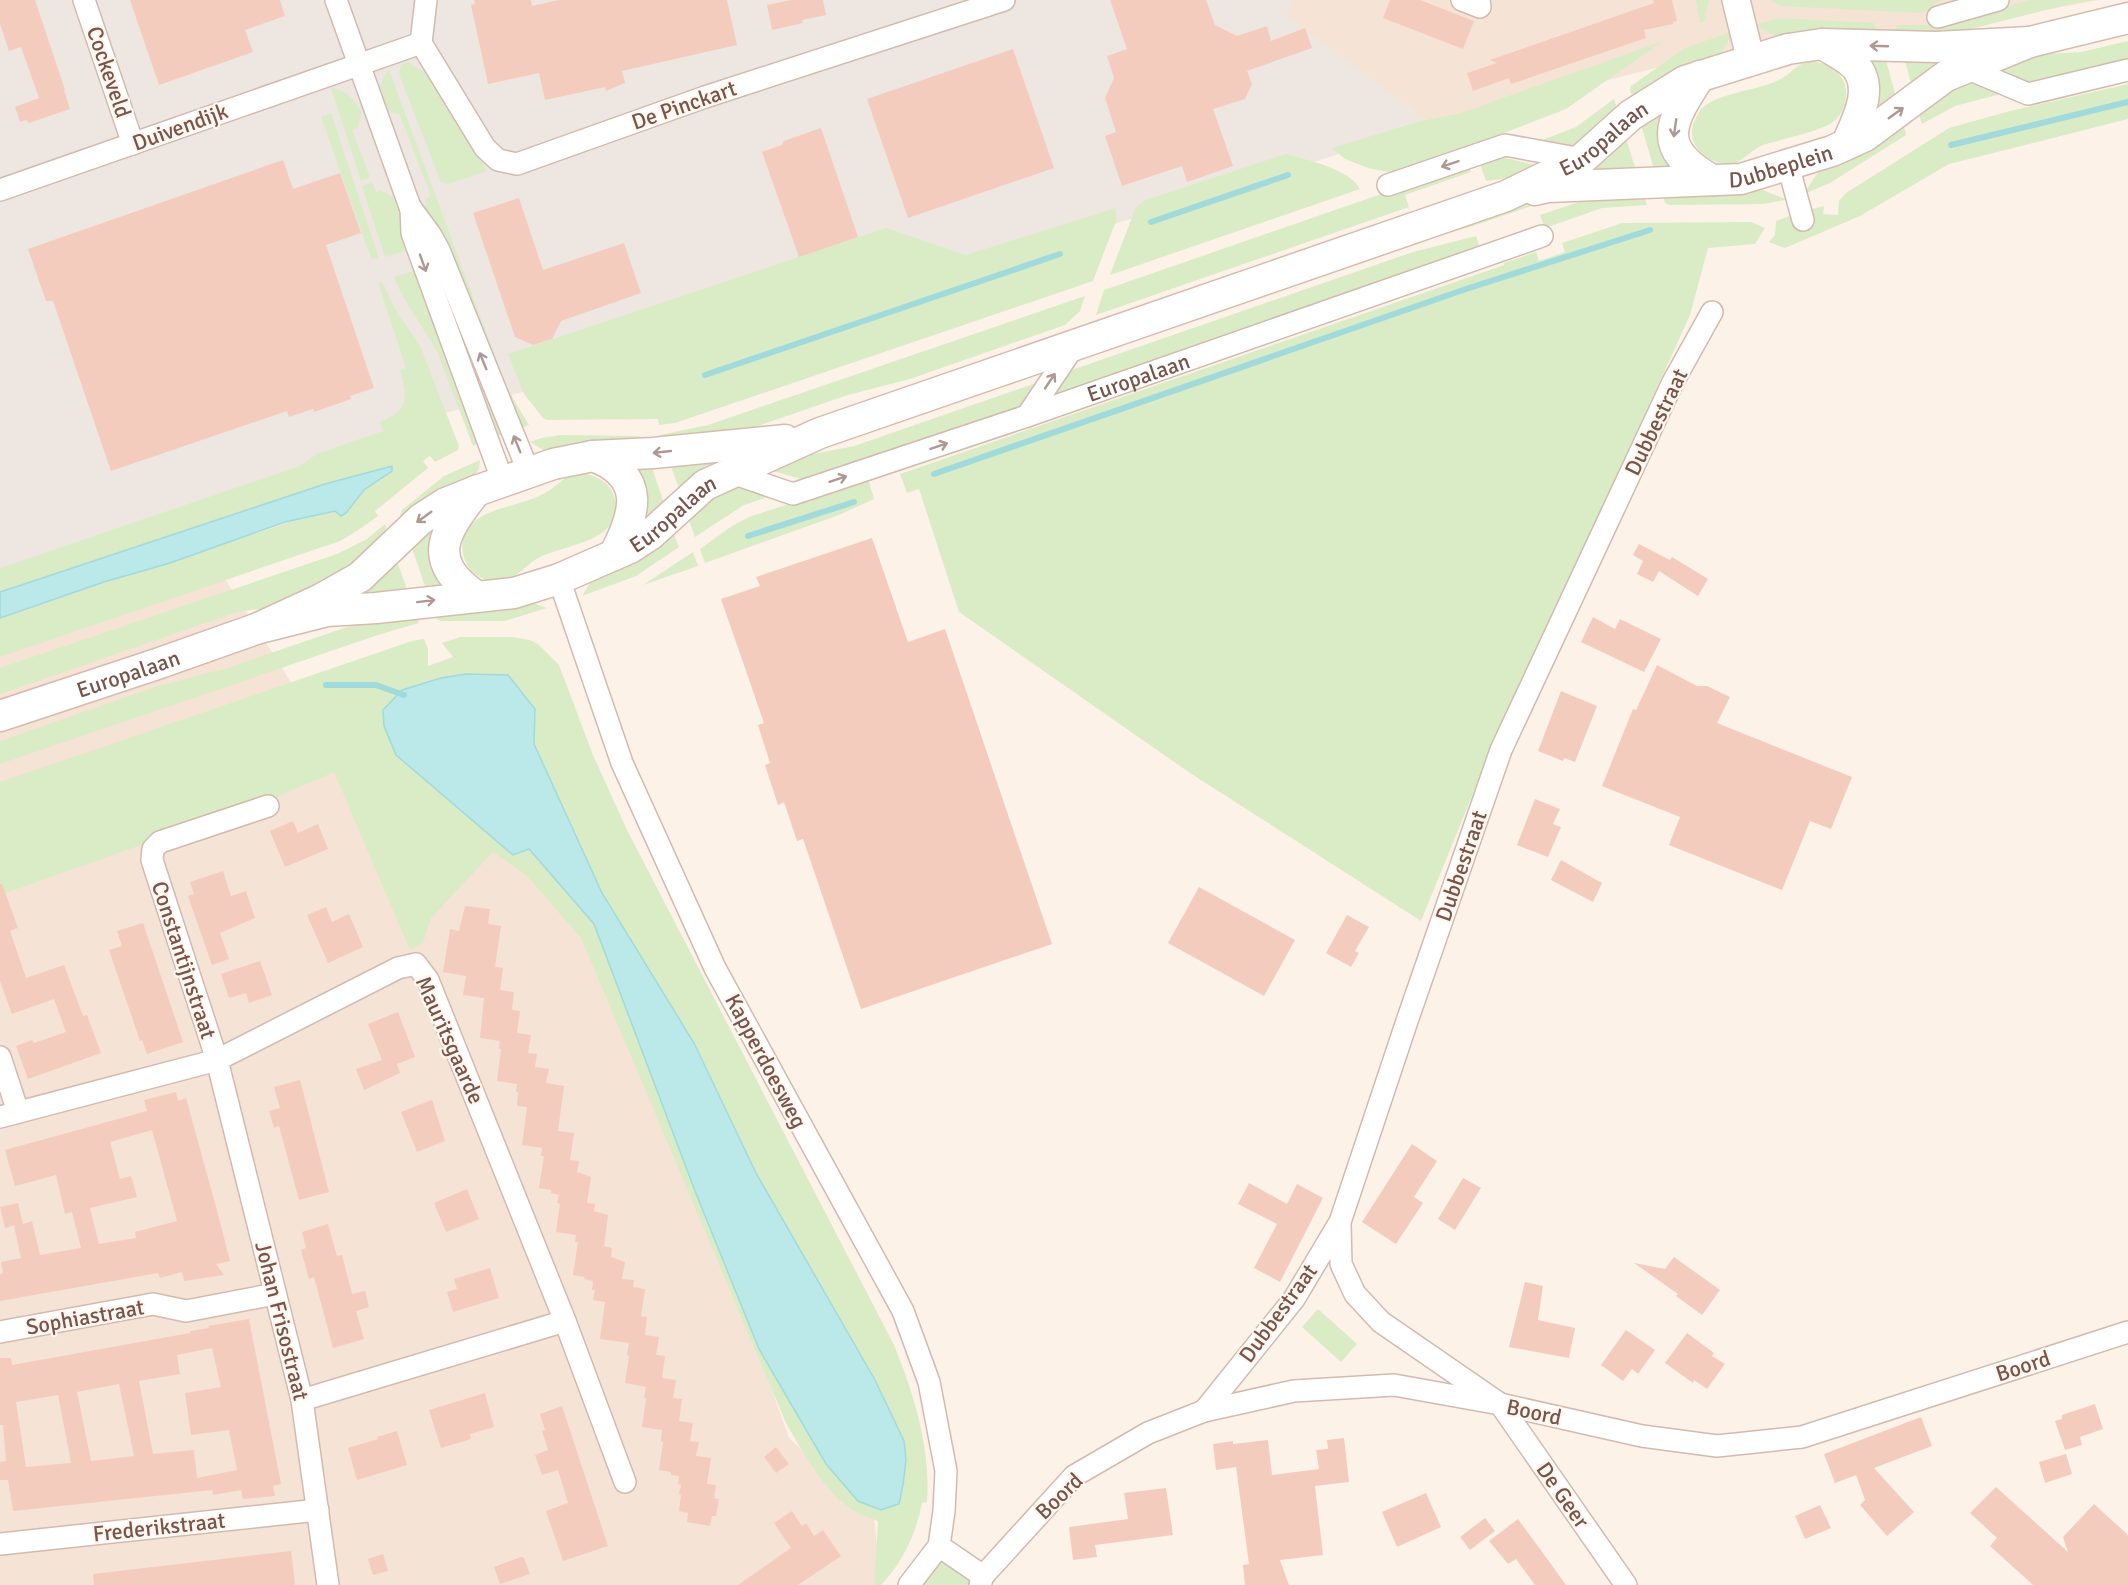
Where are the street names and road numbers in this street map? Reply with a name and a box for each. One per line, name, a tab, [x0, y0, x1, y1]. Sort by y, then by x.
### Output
street label: Cockeveld	[81, 23, 137, 121]
street label: De Pinckart	[628, 74, 740, 136]
street label: Europalaan	[1555, 94, 1653, 182]
street label: Duivendijk	[129, 97, 231, 157]
street label: Dubbeplein	[1728, 138, 1836, 193]
street label: Europalaan	[1083, 347, 1193, 408]
street label: Dubbestraat	[1619, 364, 1694, 480]
street label: Europalaan	[624, 468, 720, 558]
street label: Europalaan	[73, 644, 183, 703]
street label: Dubbestraat	[1429, 807, 1493, 925]
street label: Constantijnstraat	[146, 878, 222, 1042]
street label: Mauritsgaarde	[410, 972, 490, 1108]
street label: Kapperdoesweg	[719, 989, 813, 1133]
street label: Johan Frisostraat	[249, 1239, 315, 1404]
street label: Dubbestraat	[1233, 1258, 1323, 1368]
street label: Sophiastraat	[24, 1293, 146, 1341]
street label: Boord	[1992, 1345, 2054, 1387]
street label: Boord	[1504, 1393, 1564, 1431]
street label: De Geer	[1531, 1457, 1595, 1533]
street label: Boord	[1030, 1467, 1088, 1525]
street label: Frederikstraat	[92, 1507, 227, 1547]

